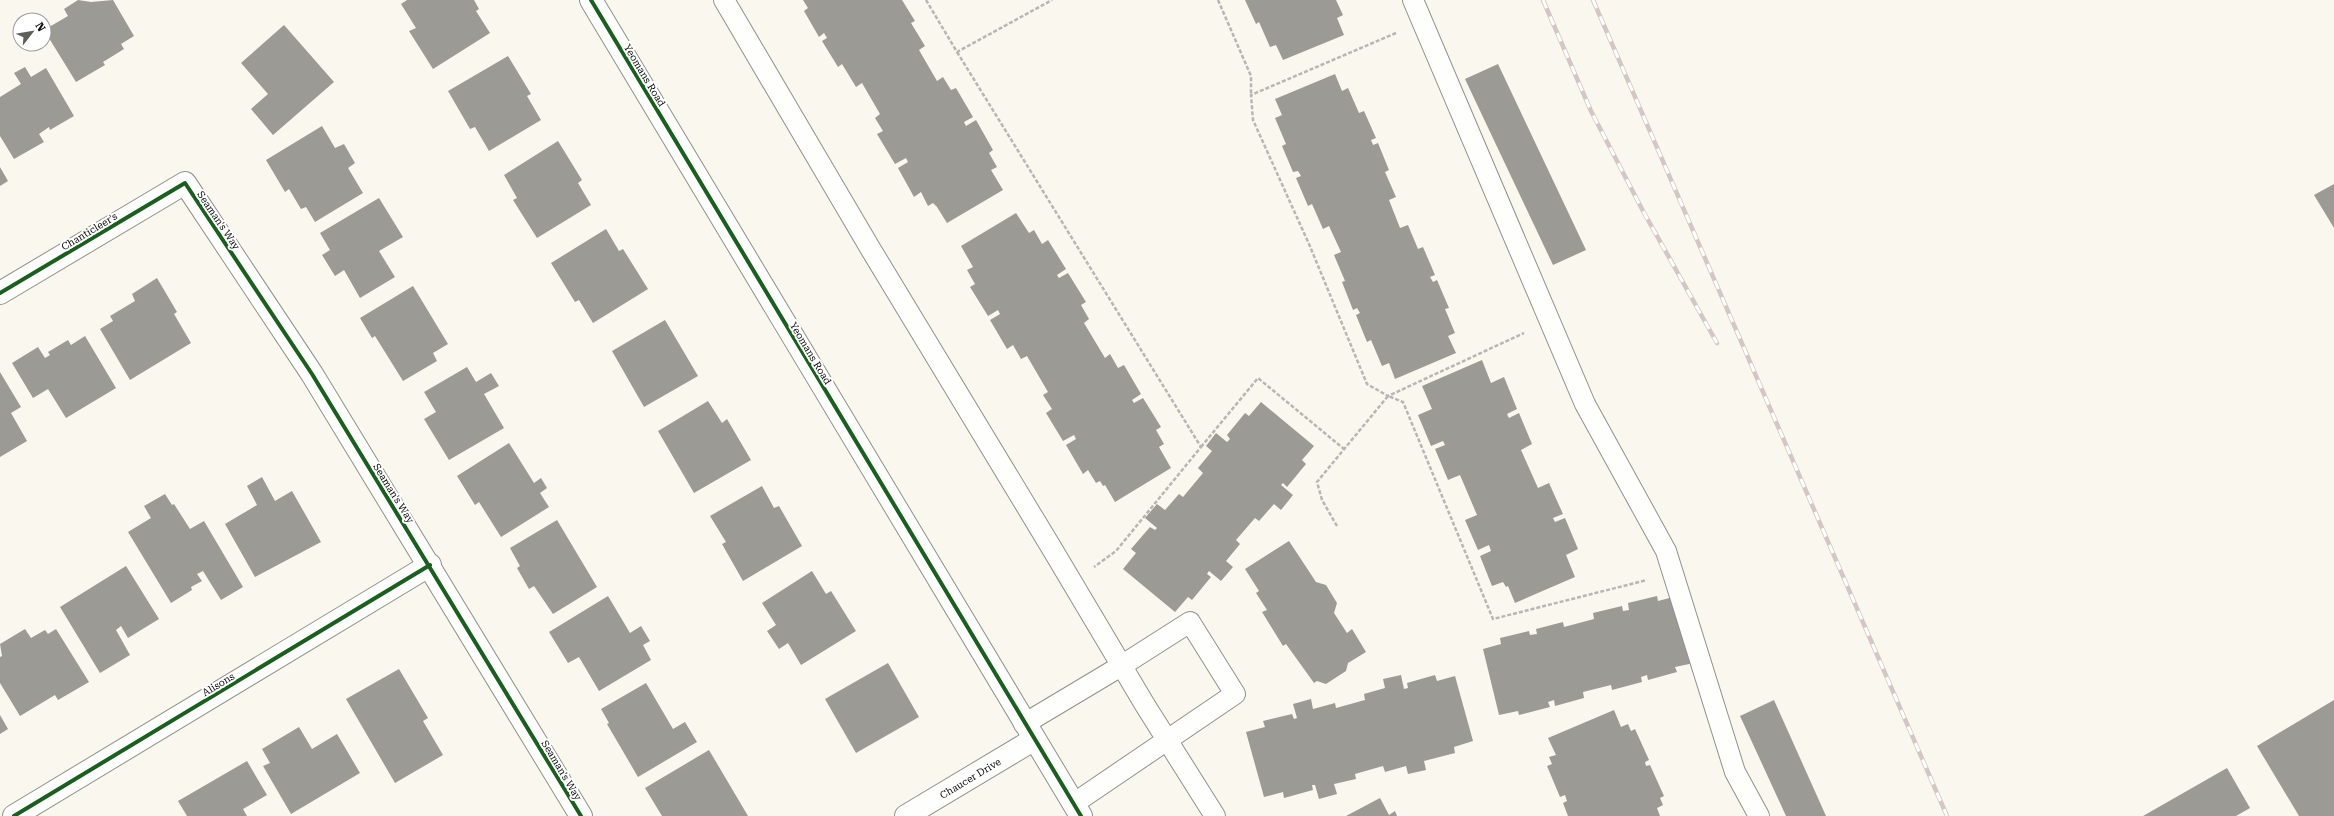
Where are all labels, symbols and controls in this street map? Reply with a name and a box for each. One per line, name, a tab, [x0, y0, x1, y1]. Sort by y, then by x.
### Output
north arrow	[12, 12, 52, 52]
text: N	[32, 20, 48, 35]
street label: Yeomans Road	[622, 42, 668, 109]
street label: Seaman's Way	[195, 189, 242, 252]
street label: Chanticleer's	[59, 210, 119, 252]
street label: Yeomans Road	[788, 320, 834, 387]
street label: Seaman's Way	[371, 462, 416, 525]
street label: Alisons	[200, 670, 237, 698]
street label: Seaman's Way	[539, 738, 584, 802]
street label: Chaucer Drive	[938, 756, 1003, 801]

